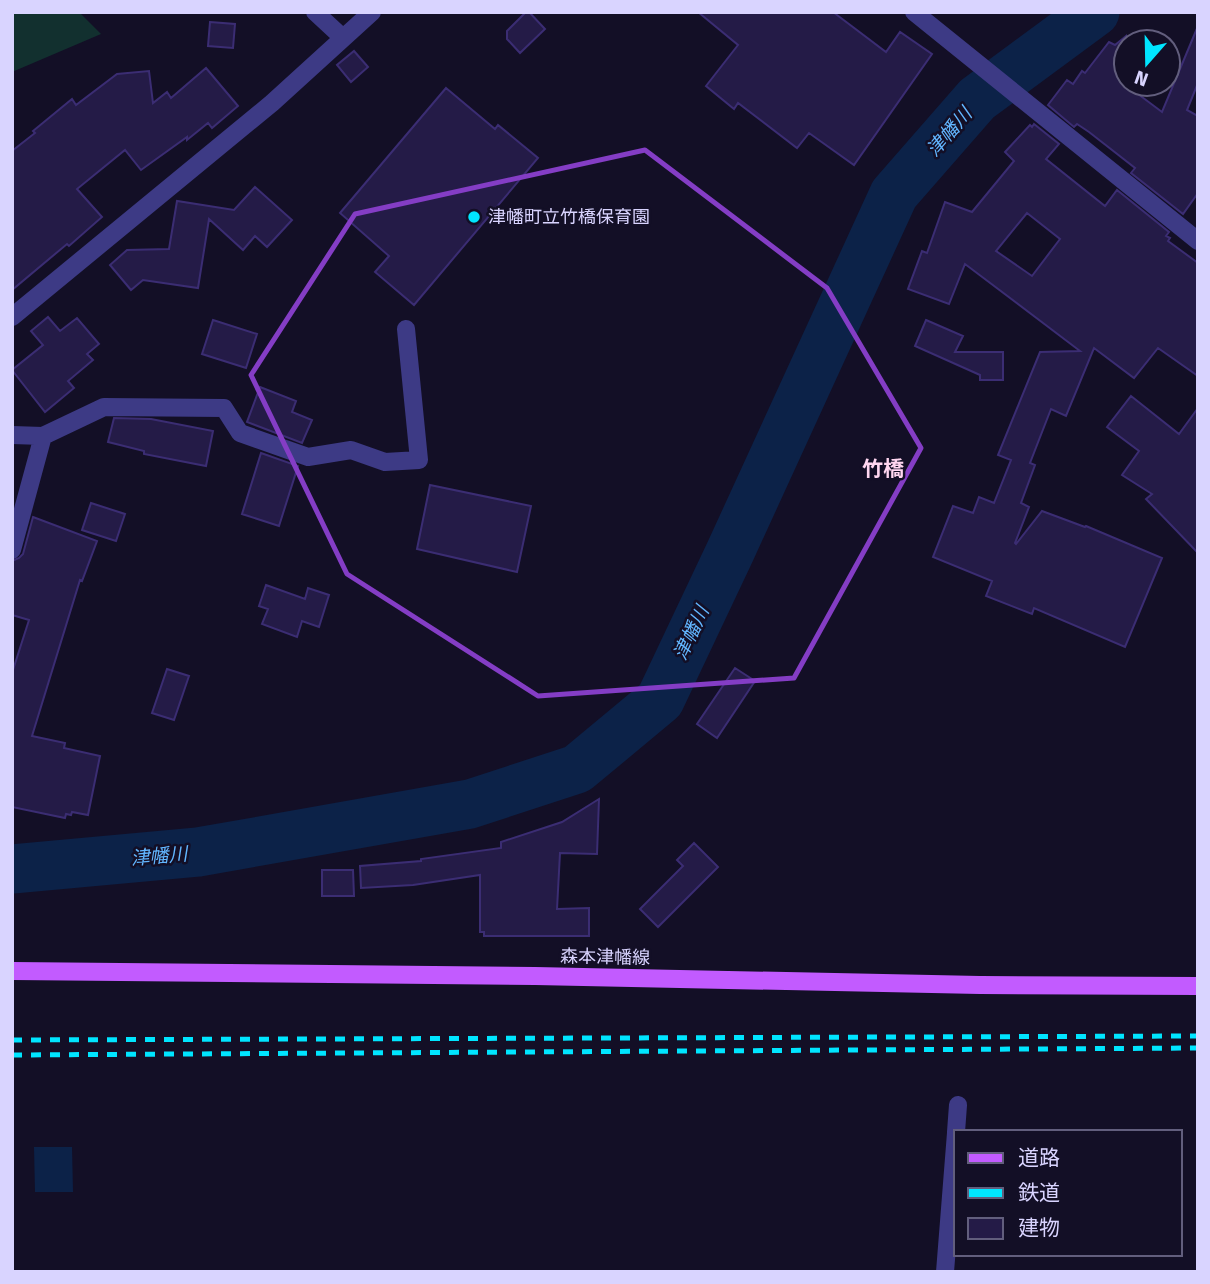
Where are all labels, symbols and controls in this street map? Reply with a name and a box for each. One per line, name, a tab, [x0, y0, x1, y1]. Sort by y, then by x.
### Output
north arrow	[1112, 28, 1182, 98]
text: N	[1131, 66, 1151, 91]
water label: 津幡川	[922, 101, 978, 161]
place label: 津幡町立竹橋保育園	[488, 206, 650, 228]
marker: 津幡町立竹橋保育園	[466, 209, 482, 225]
district label: 竹橋	[862, 456, 904, 482]
water label: 津幡川	[669, 601, 714, 664]
water label: 津幡川	[130, 842, 190, 870]
street label: 森本津幡線	[560, 945, 650, 969]
legend	[954, 1130, 1182, 1256]
text: 道路	[1018, 1145, 1060, 1171]
text: 鉄道	[1018, 1180, 1060, 1206]
text: 建物	[1018, 1215, 1060, 1241]

